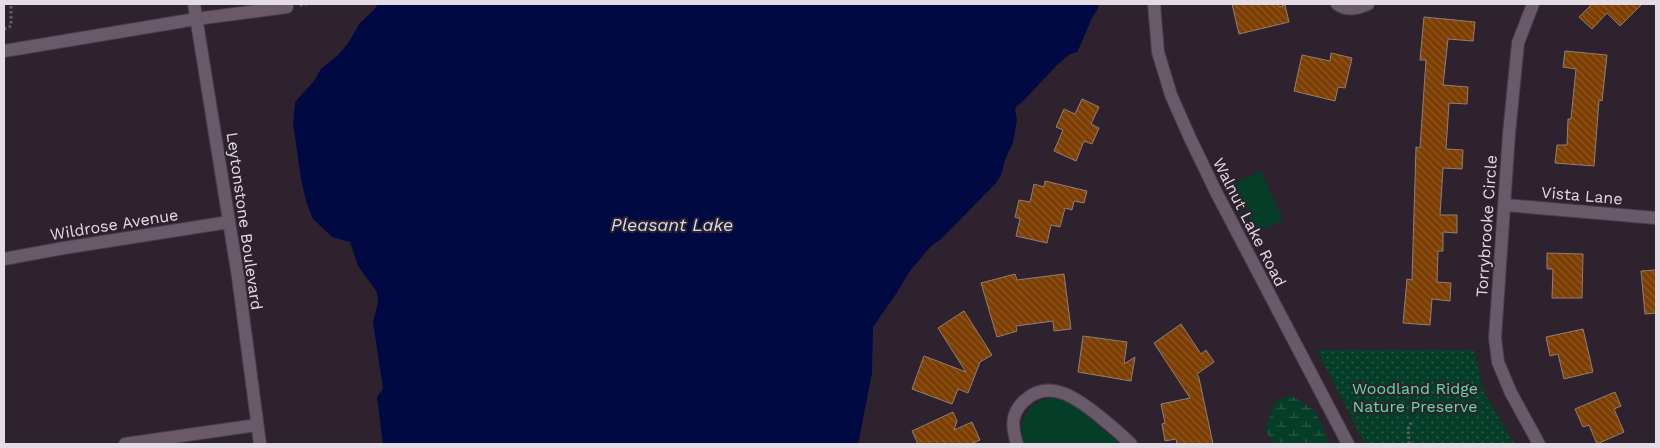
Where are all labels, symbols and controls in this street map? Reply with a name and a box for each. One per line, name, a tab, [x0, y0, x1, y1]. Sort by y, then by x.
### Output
street label: Leytonstone Boulevard	[223, 131, 266, 311]
street label: Torrybrooke Circle	[1472, 154, 1501, 298]
street label: Walnut Lake Road	[1209, 155, 1290, 290]
street label: Vista Lane	[1540, 182, 1623, 209]
street label: Wildrose Avenue	[49, 205, 180, 244]
water label: Pleasant Lake	[611, 214, 733, 235]
park label: Woodland Ridge Nature Preserve	[1352, 379, 1478, 416]

